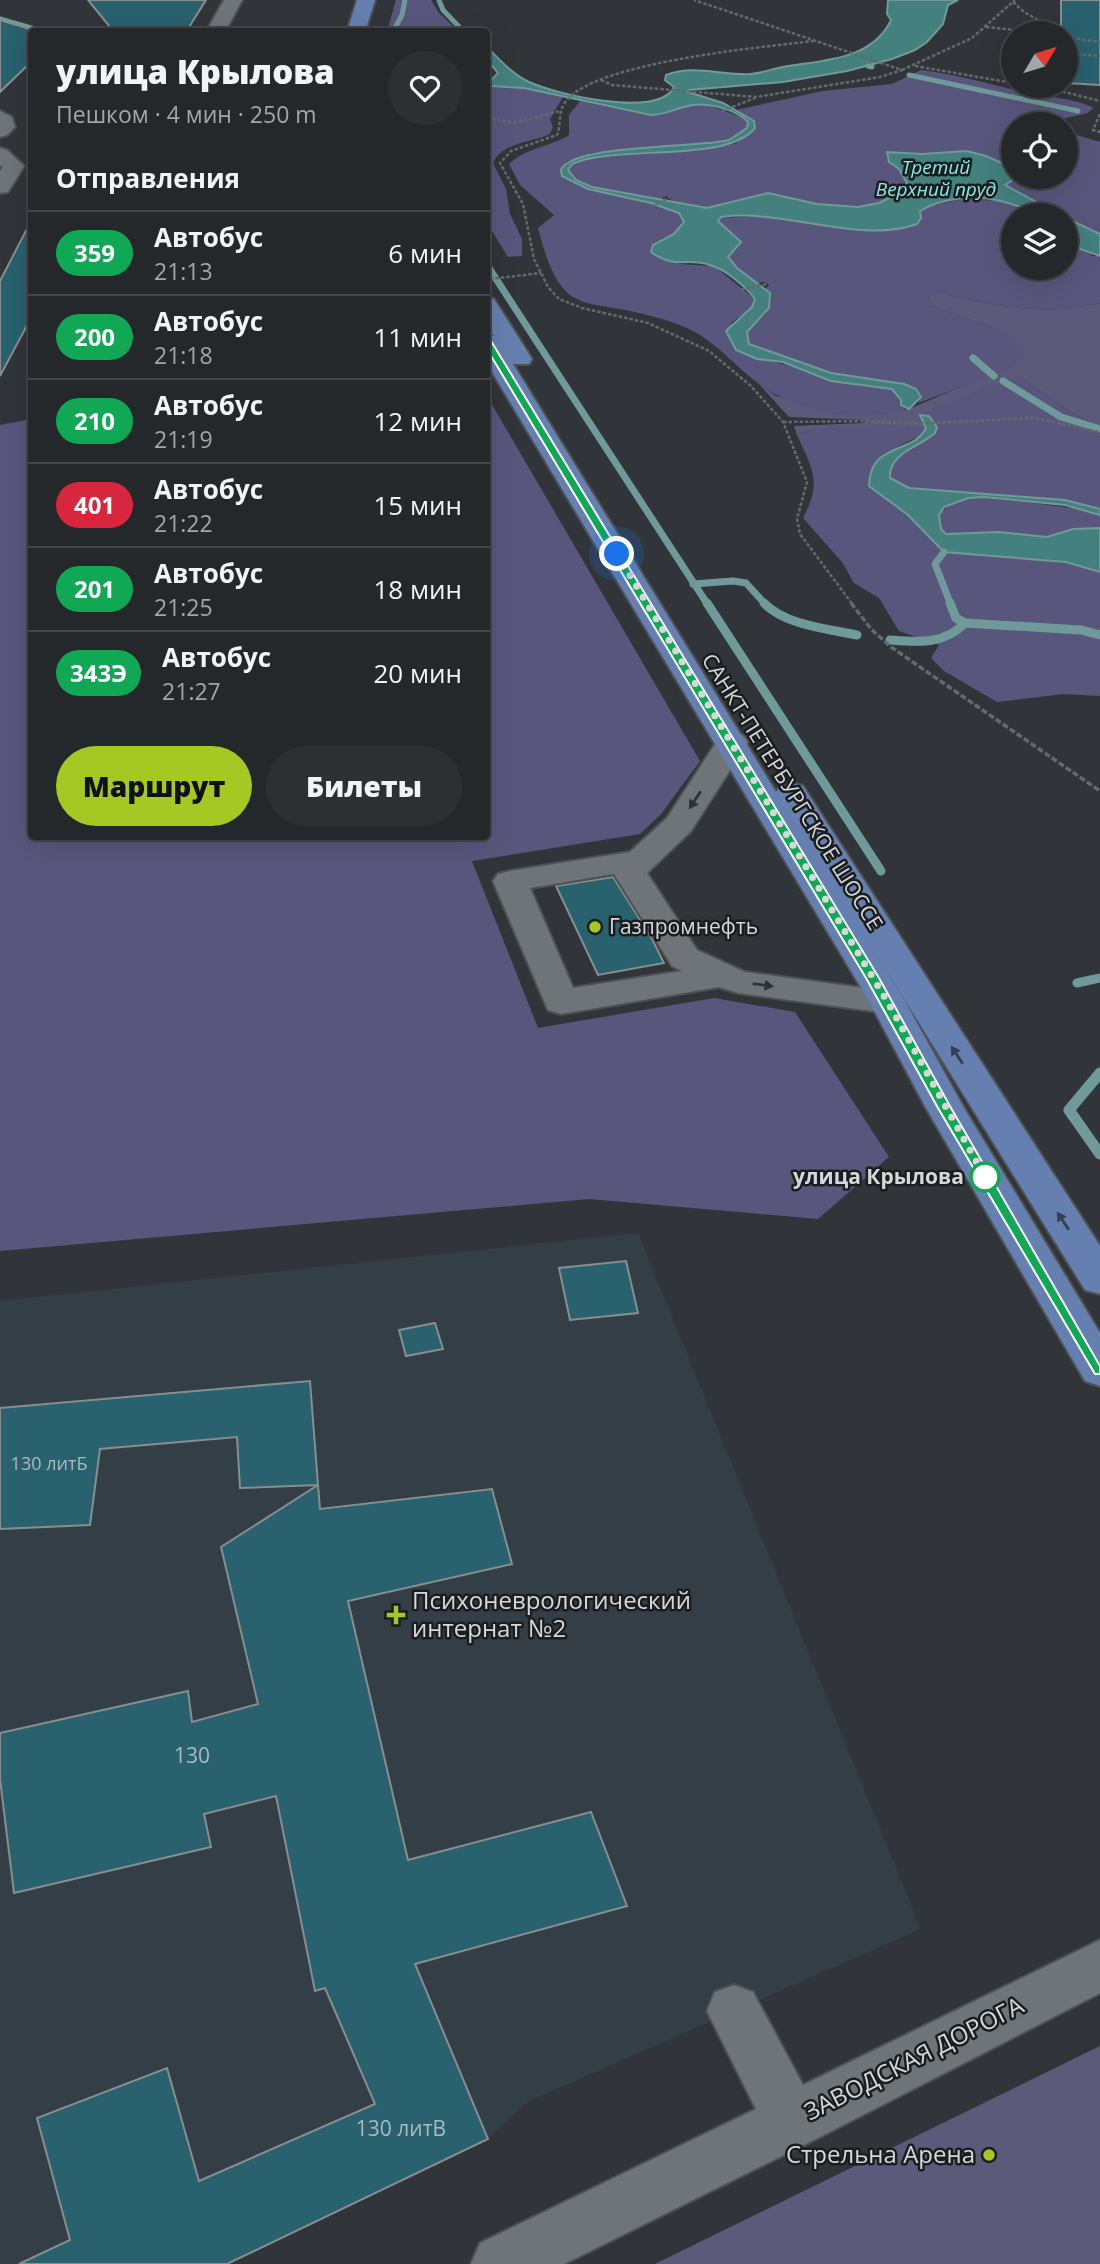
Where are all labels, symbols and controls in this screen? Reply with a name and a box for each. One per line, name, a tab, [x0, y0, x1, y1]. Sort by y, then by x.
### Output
north arrow	[1001, 21, 1078, 98]
map controls	[1001, 21, 1078, 280]
text: улица Крылова	[56, 49, 335, 94]
button: heart	[388, 51, 462, 125]
text: Пешком · 4 мин · 250 m	[56, 98, 317, 130]
button: locate	[1001, 112, 1078, 189]
water label: Третий Верхний пруд	[876, 154, 996, 202]
text: Отправления	[56, 160, 240, 196]
button: layers	[1001, 203, 1078, 280]
text: Автобус	[154, 219, 263, 255]
text: 6 мин	[388, 235, 462, 271]
text: 359	[74, 236, 115, 269]
text: 21:13	[154, 255, 213, 287]
text: Автобус	[154, 303, 263, 339]
text: 11 мин	[373, 319, 462, 355]
text: 200	[74, 320, 115, 353]
text: 21:18	[154, 339, 213, 371]
text: Автобус	[154, 387, 263, 423]
text: 12 мин	[373, 403, 462, 439]
text: 210	[74, 404, 115, 437]
text: 21:19	[154, 423, 213, 455]
text: Автобус	[154, 471, 263, 507]
text: 15 мин	[373, 487, 462, 523]
text: 401	[74, 488, 115, 521]
text: 21:22	[154, 507, 213, 539]
your location	[599, 536, 634, 571]
text: Автобус	[154, 555, 263, 591]
text: 18 мин	[373, 571, 462, 607]
text: 201	[74, 572, 115, 605]
text: 21:25	[154, 591, 213, 623]
text: Автобус	[162, 639, 271, 675]
street label: САНКТ-ПЕТЕРБУРГСКОЕ ШОССЕ	[696, 648, 890, 935]
text: 20 мин	[373, 655, 462, 691]
text: 343Э	[70, 656, 127, 689]
text: 21:27	[162, 675, 221, 707]
button: Маршрут	[56, 746, 252, 826]
button: Билеты	[266, 746, 462, 826]
one-way arrow	[689, 790, 702, 809]
place label: Газпромнефть	[609, 912, 758, 940]
marker: Газпромнефть	[587, 919, 603, 935]
one-way arrow	[752, 980, 774, 991]
one-way arrow	[951, 1045, 964, 1065]
place label: улица Крылова	[793, 1162, 964, 1190]
marker: улица Крылова	[970, 1162, 1000, 1192]
one-way arrow	[1057, 1212, 1070, 1231]
house number: 130 литБ	[11, 1451, 87, 1475]
place label: Психоневрологический интернат №2	[412, 1583, 691, 1644]
marker: Психоневрологический интернат №2	[386, 1605, 406, 1625]
house number: 130	[174, 1741, 210, 1769]
street label: ЗАВОДСКАЯ ДОРОГА	[798, 1988, 1029, 2127]
house number: 130 литВ	[356, 2114, 446, 2142]
place label: Стрельна Арена	[786, 2137, 975, 2170]
marker: Стрельна Арена	[981, 2147, 997, 2163]

